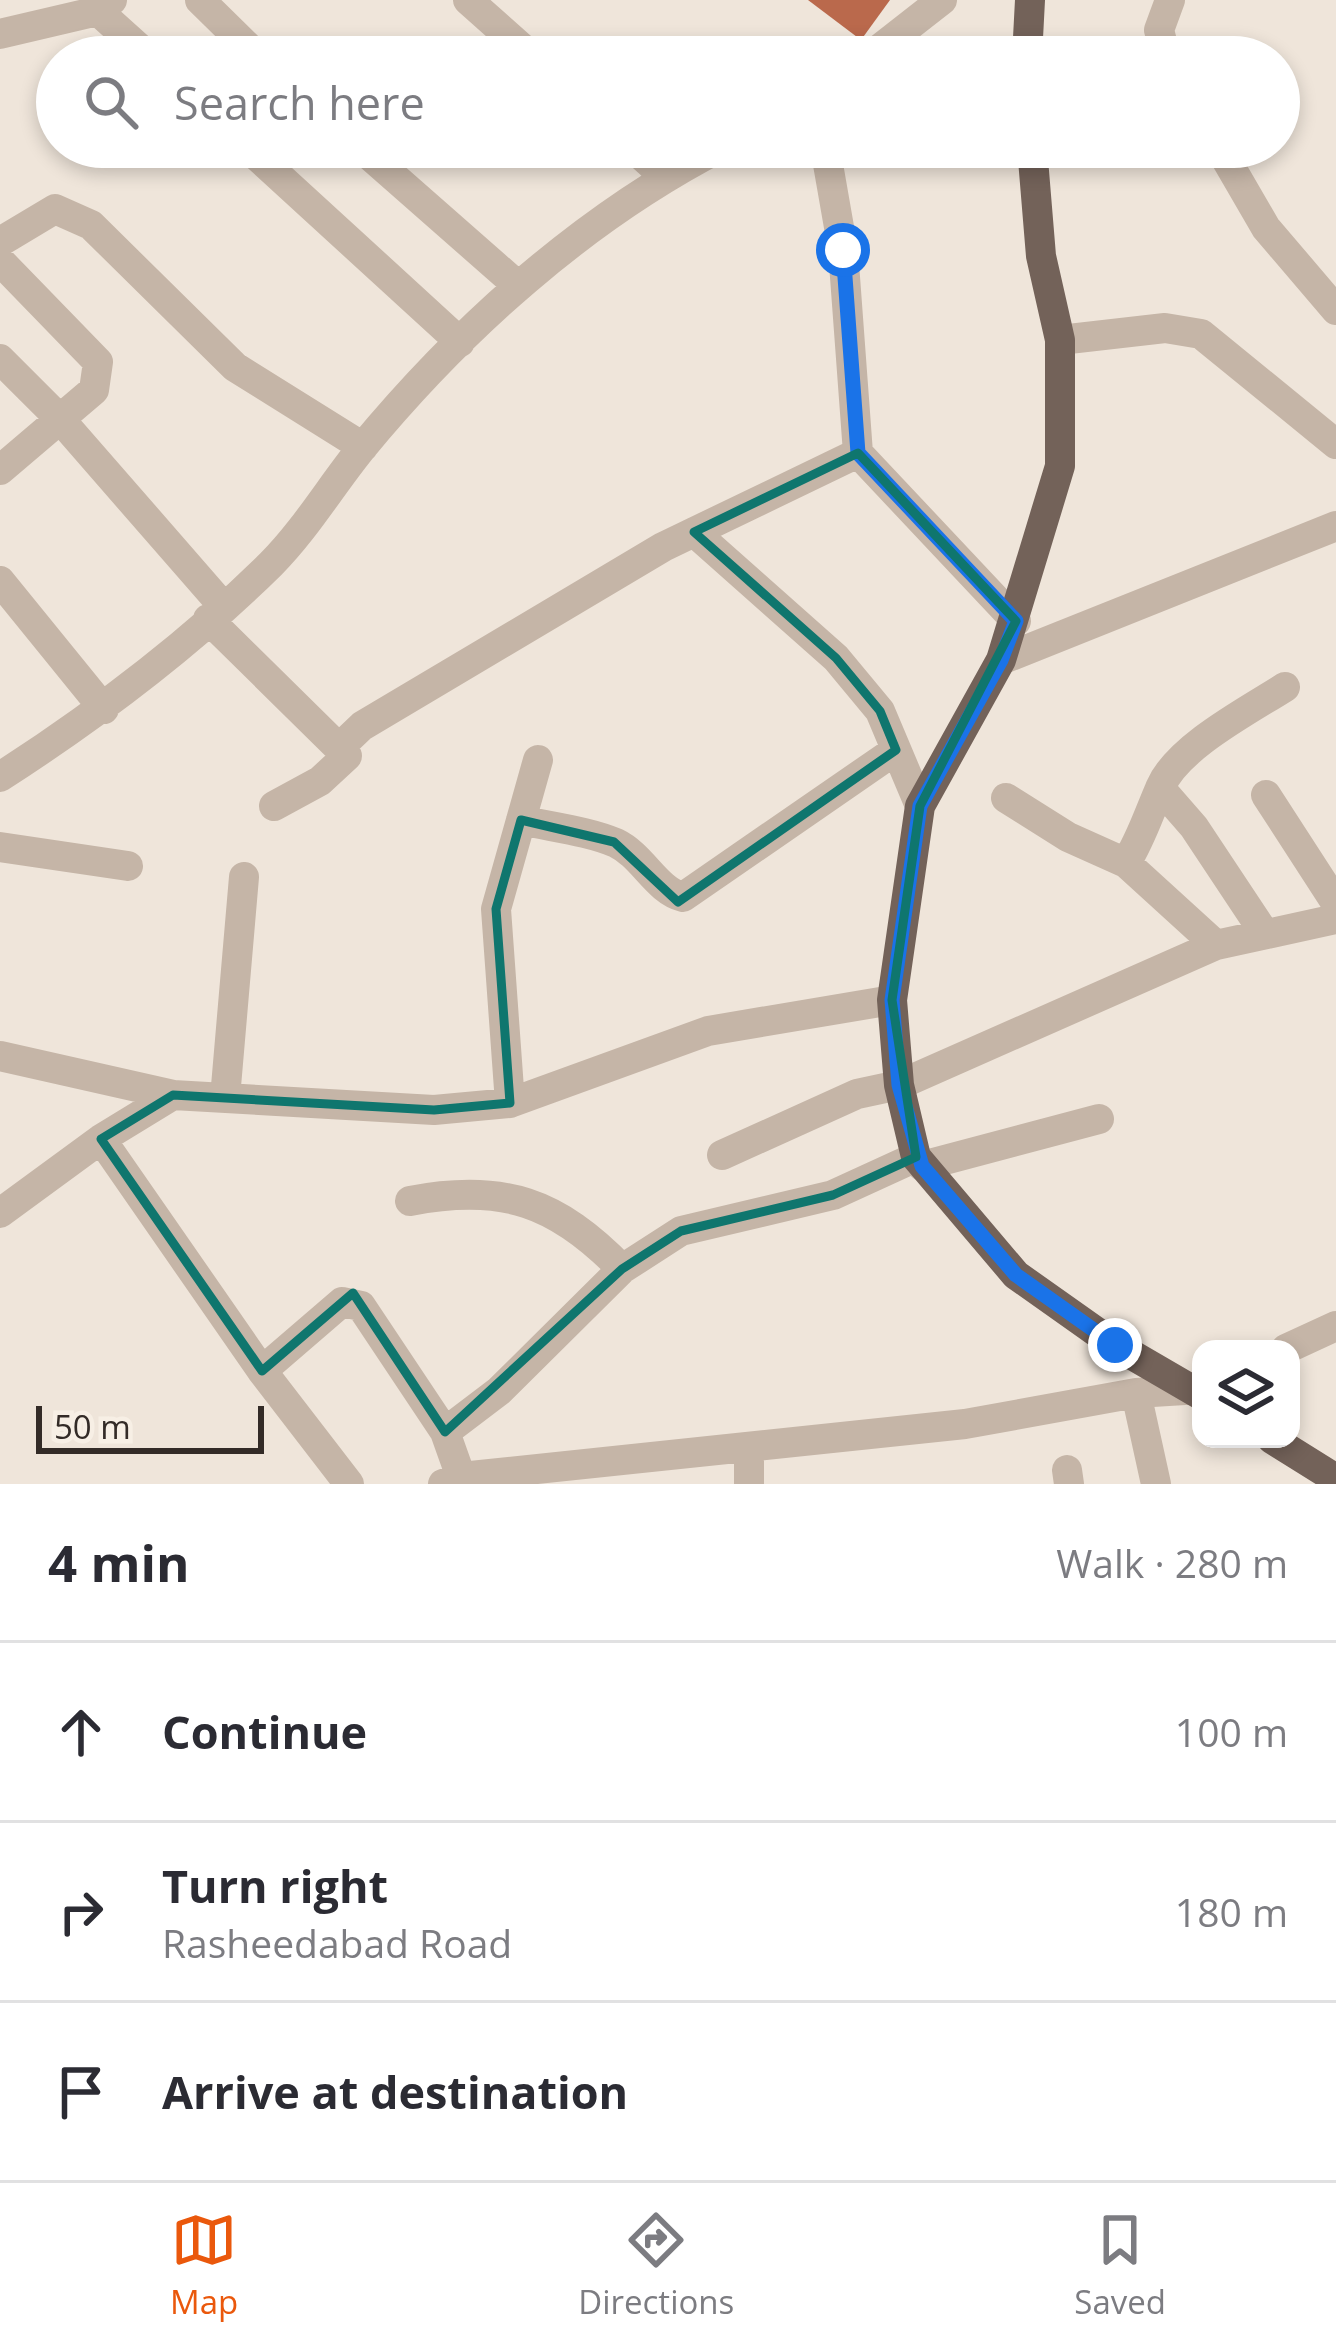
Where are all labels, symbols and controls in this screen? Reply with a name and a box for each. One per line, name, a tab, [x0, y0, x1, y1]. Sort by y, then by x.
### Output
search box	[36, 36, 1300, 168]
icon: search	[78, 69, 144, 135]
text: Search here	[174, 72, 425, 133]
route start	[816, 223, 870, 277]
route end	[1088, 1318, 1142, 1372]
map controls	[1192, 1340, 1300, 1448]
button: layers	[1192, 1340, 1300, 1448]
scale bar	[36, 1400, 264, 1453]
text: 50 m	[54, 1404, 131, 1449]
text: 4 min	[48, 1527, 190, 1597]
text: Walk · 280 m	[1056, 1536, 1288, 1589]
icon: ahead	[48, 1699, 114, 1765]
text: Continue	[162, 1701, 367, 1762]
text: 100 m	[1175, 1705, 1288, 1758]
text: Turn right	[162, 1855, 388, 1916]
icon: right	[48, 1879, 114, 1945]
text: 180 m	[1175, 1885, 1288, 1938]
text: Rasheedabad Road	[162, 1916, 512, 1969]
icon: arrive	[48, 2059, 114, 2125]
text: Arrive at destination	[162, 2061, 628, 2122]
tab: Map	[170, 2207, 238, 2324]
tab: Directions	[578, 2207, 734, 2324]
tab: Saved	[1074, 2207, 1166, 2324]

